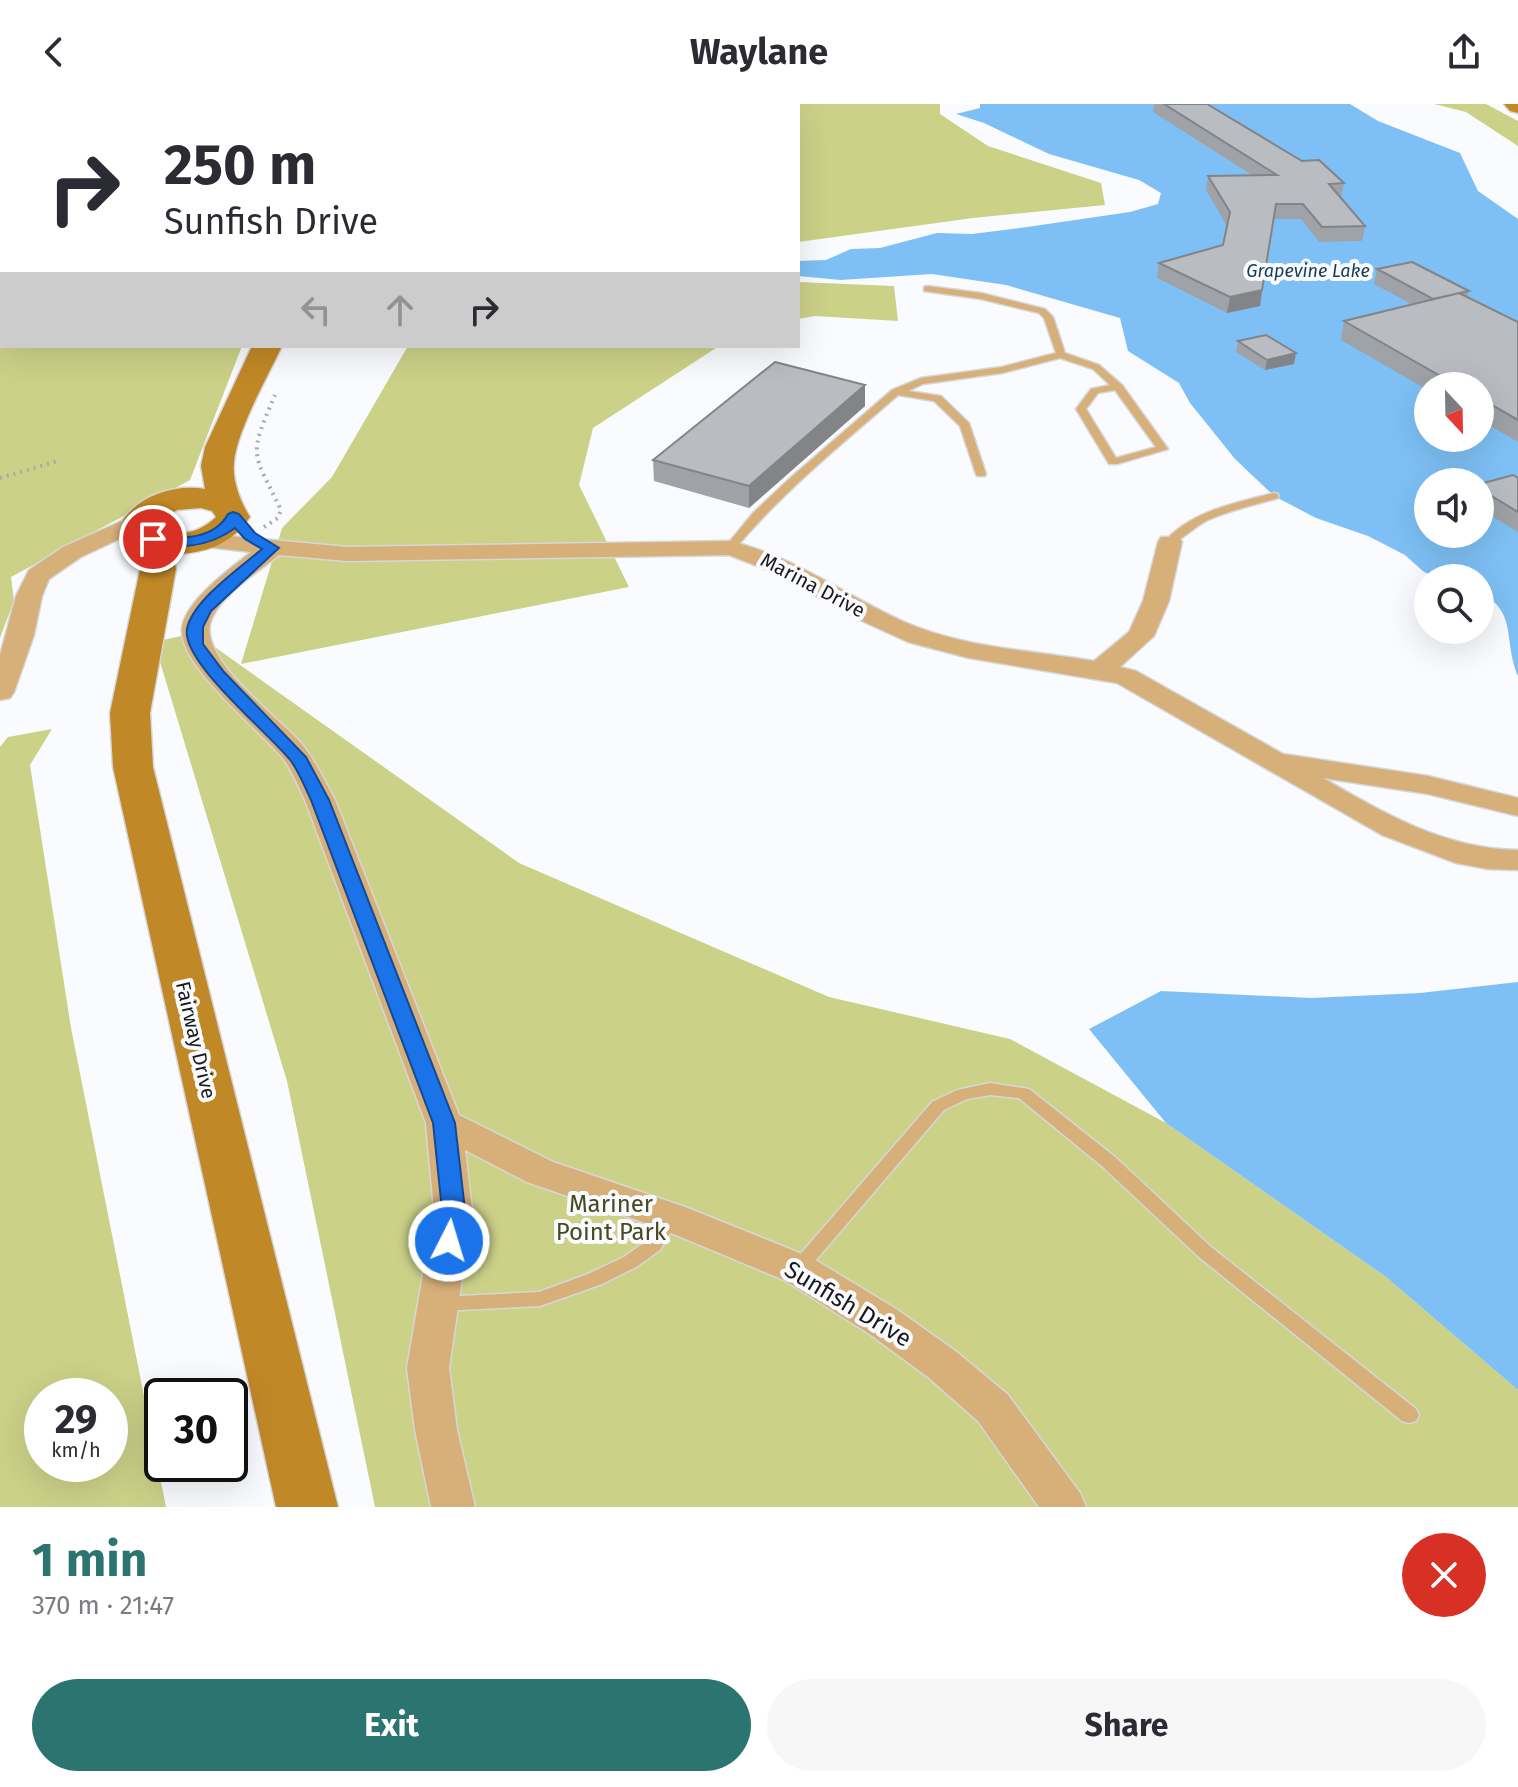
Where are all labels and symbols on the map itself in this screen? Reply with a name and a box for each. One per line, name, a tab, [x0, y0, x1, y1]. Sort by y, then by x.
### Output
water label: Grapevine Lake	[1246, 260, 1370, 282]
north arrow	[1414, 372, 1494, 452]
pin	[119, 505, 187, 573]
street label: Marina Drive	[757, 548, 869, 622]
street label: Fairway Drive	[171, 979, 221, 1101]
park label: Mariner Point Park	[556, 1190, 667, 1246]
position arrow	[407, 1199, 491, 1283]
street label: Sunfish Drive	[780, 1255, 916, 1353]
speed limit sign: 30	[144, 1378, 248, 1482]

